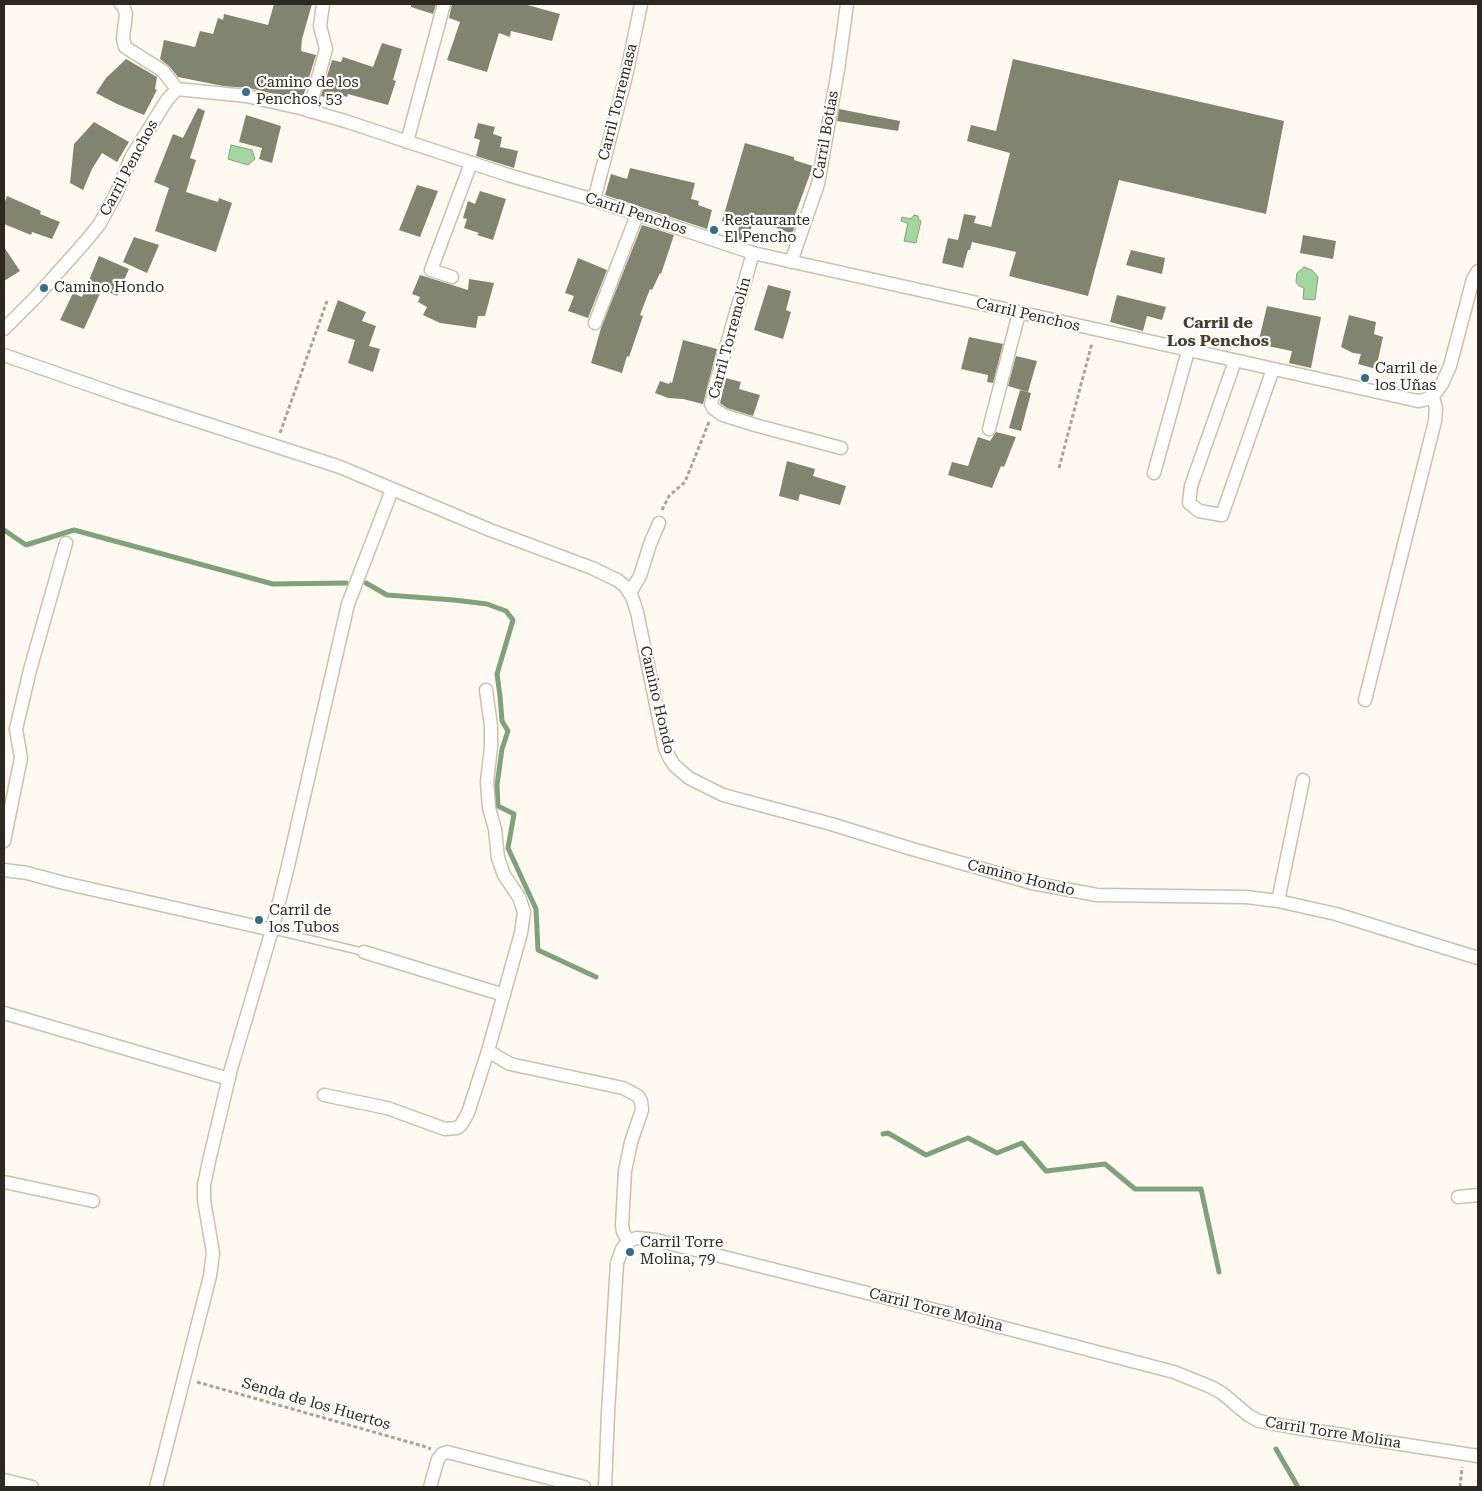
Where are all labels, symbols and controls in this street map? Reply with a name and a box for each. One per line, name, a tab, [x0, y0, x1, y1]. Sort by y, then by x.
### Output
street label: Carril Torremasa	[595, 42, 641, 162]
place label: Camino de los Penchos, 53	[256, 74, 359, 109]
marker: Camino de los Penchos, 53	[240, 86, 252, 98]
street label: Carril Botías	[809, 89, 843, 181]
street label: Carril Penchos	[96, 117, 162, 219]
street label: Carril Penchos	[583, 189, 689, 239]
place label: Restaurante El Pencho	[724, 212, 810, 247]
marker: Restaurante El Pencho	[708, 224, 720, 236]
street label: Carril Torremolín	[705, 275, 755, 401]
place label: Camino Hondo	[54, 279, 164, 297]
marker: Camino Hondo	[38, 282, 50, 294]
street label: Carril Penchos	[974, 294, 1082, 336]
district label: Carril de Los Penchos	[1167, 313, 1269, 351]
place label: Carril de los Uñas	[1375, 360, 1437, 395]
marker: Carril de los Uñas	[1359, 372, 1371, 384]
street label: Camino Hondo	[636, 644, 678, 756]
street label: Camino Hondo	[965, 856, 1077, 900]
place label: Carril de los Tubos	[269, 902, 339, 937]
marker: Carril de los Tubos	[253, 914, 265, 926]
place label: Carril Torre Molina, 79	[640, 1234, 723, 1269]
marker: Carril Torre Molina, 79	[624, 1246, 636, 1258]
street label: Carril Torre Molina	[867, 1285, 1005, 1335]
street label: Senda de los Huertos	[240, 1374, 392, 1434]
street label: Carril Torre Molina	[1264, 1413, 1402, 1453]

